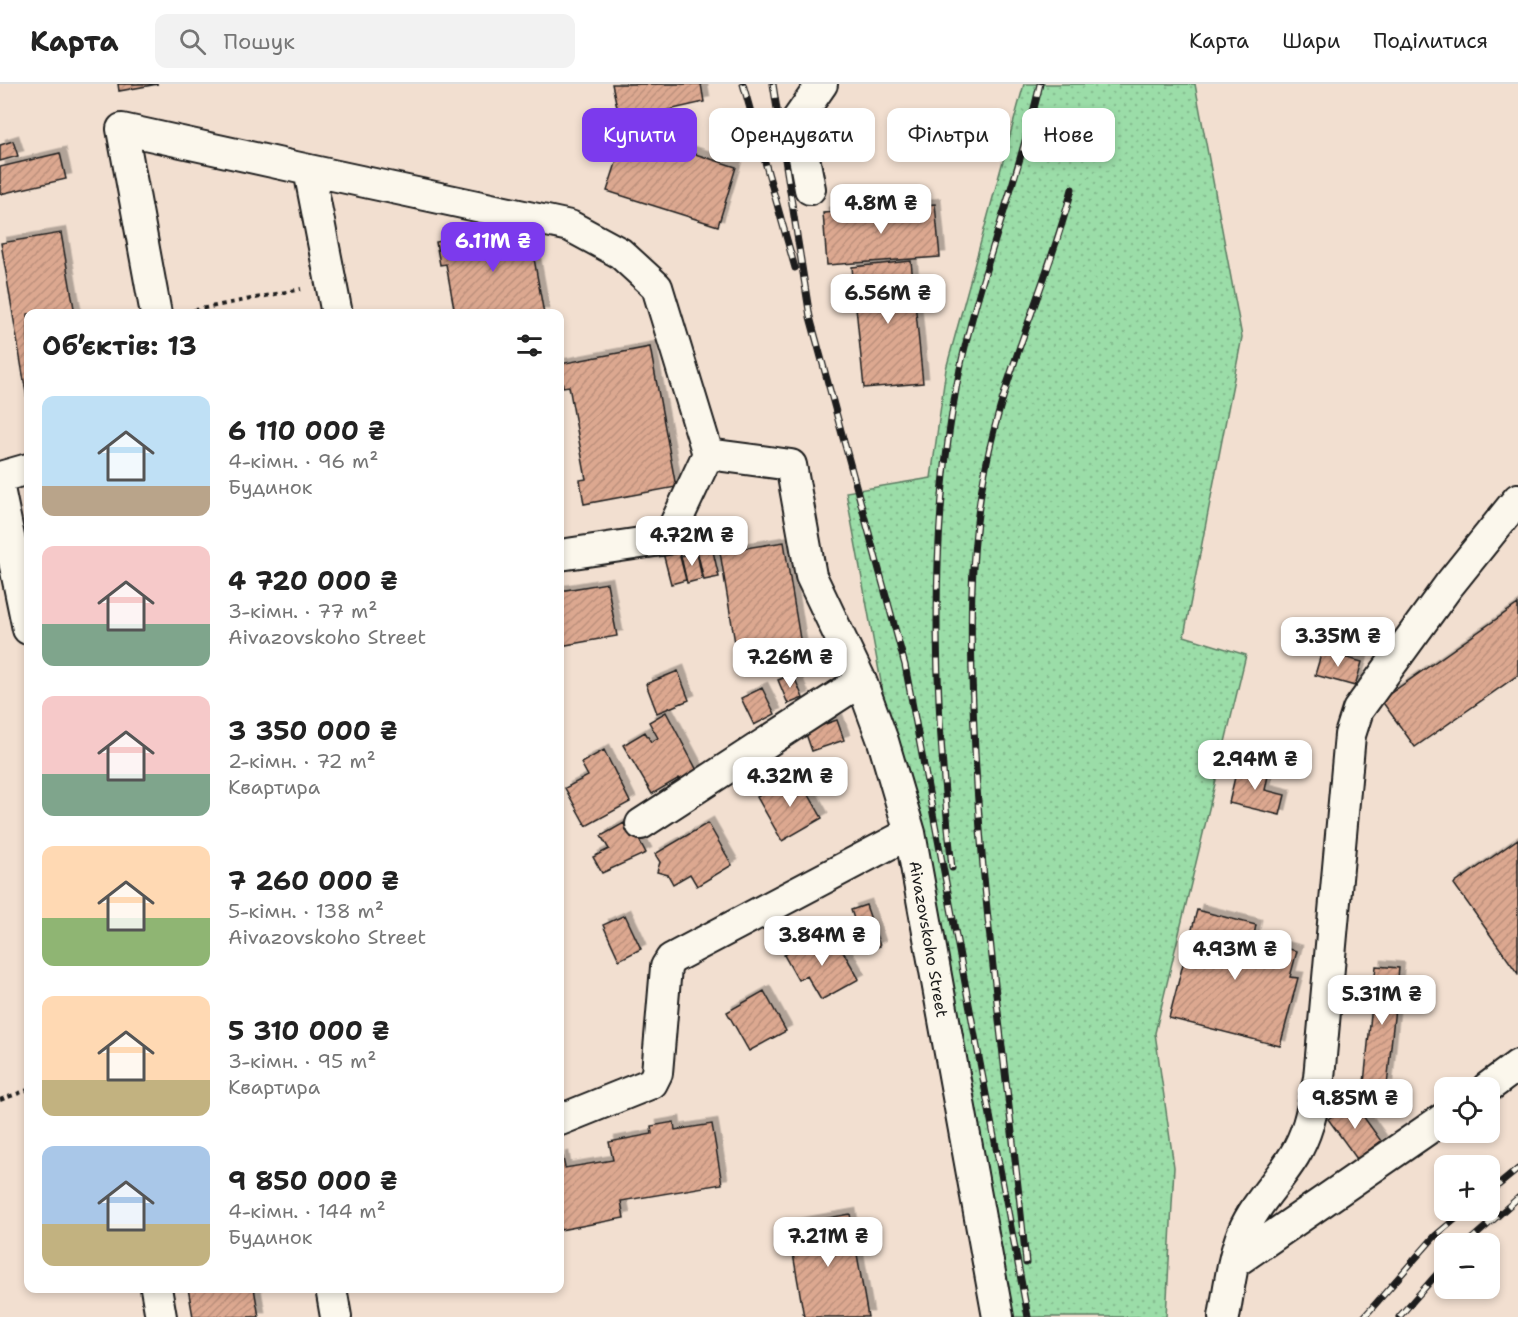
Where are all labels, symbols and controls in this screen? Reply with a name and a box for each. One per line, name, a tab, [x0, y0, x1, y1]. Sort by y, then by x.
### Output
search box	[155, 14, 575, 68]
text: Карта	[30, 22, 119, 60]
icon: search	[176, 25, 209, 58]
text: Пошук	[224, 27, 295, 56]
text: Карта	[1189, 27, 1249, 55]
text: Шари	[1282, 27, 1340, 55]
text: Поділитися	[1373, 27, 1488, 55]
chip: Купити	[582, 108, 697, 162]
chip: Орендувати	[709, 108, 875, 162]
chip: Фільтри	[887, 108, 1010, 162]
chip: Нове	[1022, 108, 1115, 162]
pin: 4.8M ₴	[832, 184, 930, 235]
text: 4.8M ₴	[844, 190, 918, 216]
pin: 6.11M ₴	[438, 222, 548, 273]
text: 6.11M ₴	[455, 228, 531, 254]
pin: 6.56M ₴	[833, 274, 943, 325]
text: 6.56M ₴	[845, 280, 931, 306]
text: Об’єктів: 13	[42, 328, 197, 363]
icon: filters	[513, 329, 546, 362]
text: 6 110 000 ₴	[228, 413, 386, 448]
icon: home	[90, 420, 162, 492]
text: 4-кімн. · 96 m²	[228, 448, 378, 474]
text: Будинок	[228, 474, 312, 500]
pin: 4.72M ₴	[637, 516, 747, 567]
text: 4.72M ₴	[650, 522, 734, 548]
text: 4 720 000 ₴	[228, 563, 398, 598]
icon: home	[90, 570, 162, 642]
text: 3-кімн. · 77 m²	[228, 598, 377, 624]
pin: 3.35M ₴	[1283, 617, 1393, 668]
text: 3.35M ₴	[1295, 623, 1381, 649]
text: Aivazovskoho Street	[228, 624, 426, 650]
pin: 7.26M ₴	[735, 638, 845, 689]
text: 7.26M ₴	[747, 644, 833, 670]
text: 3 350 000 ₴	[228, 713, 398, 748]
icon: home	[90, 720, 162, 792]
pin: 2.94M ₴	[1200, 740, 1310, 791]
text: 2.94M ₴	[1212, 746, 1298, 772]
text: 2-кімн. · 72 m²	[228, 748, 376, 774]
pin: 4.32M ₴	[735, 757, 845, 808]
text: 4.32M ₴	[747, 763, 833, 789]
text: Квартира	[228, 774, 320, 800]
street label: Aivazovskoho Street	[904, 859, 953, 1019]
text: 7 260 000 ₴	[228, 863, 399, 898]
icon: home	[90, 870, 162, 942]
text: 5-кімн. · 138 m²	[228, 898, 384, 924]
pin: 3.84M ₴	[767, 916, 877, 967]
text: 3.84M ₴	[778, 922, 866, 948]
text: Aivazovskoho Street	[228, 924, 426, 950]
pin: 4.93M ₴	[1180, 930, 1290, 981]
text: 4.93M ₴	[1193, 936, 1277, 962]
pin: 5.31M ₴	[1327, 975, 1437, 1026]
text: 5.31M ₴	[1342, 981, 1422, 1007]
text: 5 310 000 ₴	[228, 1013, 390, 1048]
icon: home	[90, 1020, 162, 1092]
text: 3-кімн. · 95 m²	[228, 1048, 377, 1074]
text: Квартира	[228, 1074, 320, 1100]
map controls	[1434, 1077, 1500, 1299]
button: locate	[1434, 1077, 1500, 1143]
pin: 9.85M ₴	[1300, 1079, 1410, 1130]
text: 9.85M ₴	[1312, 1085, 1398, 1111]
button: +	[1434, 1155, 1500, 1221]
text: 9 850 000 ₴	[228, 1163, 398, 1198]
icon: home	[90, 1170, 162, 1242]
text: 4-кімн. · 144 m²	[228, 1198, 386, 1224]
pin: 7.21M ₴	[773, 1217, 883, 1268]
text: 7.21M ₴	[787, 1223, 869, 1249]
text: Будинок	[228, 1224, 312, 1250]
button: −	[1434, 1233, 1500, 1299]

